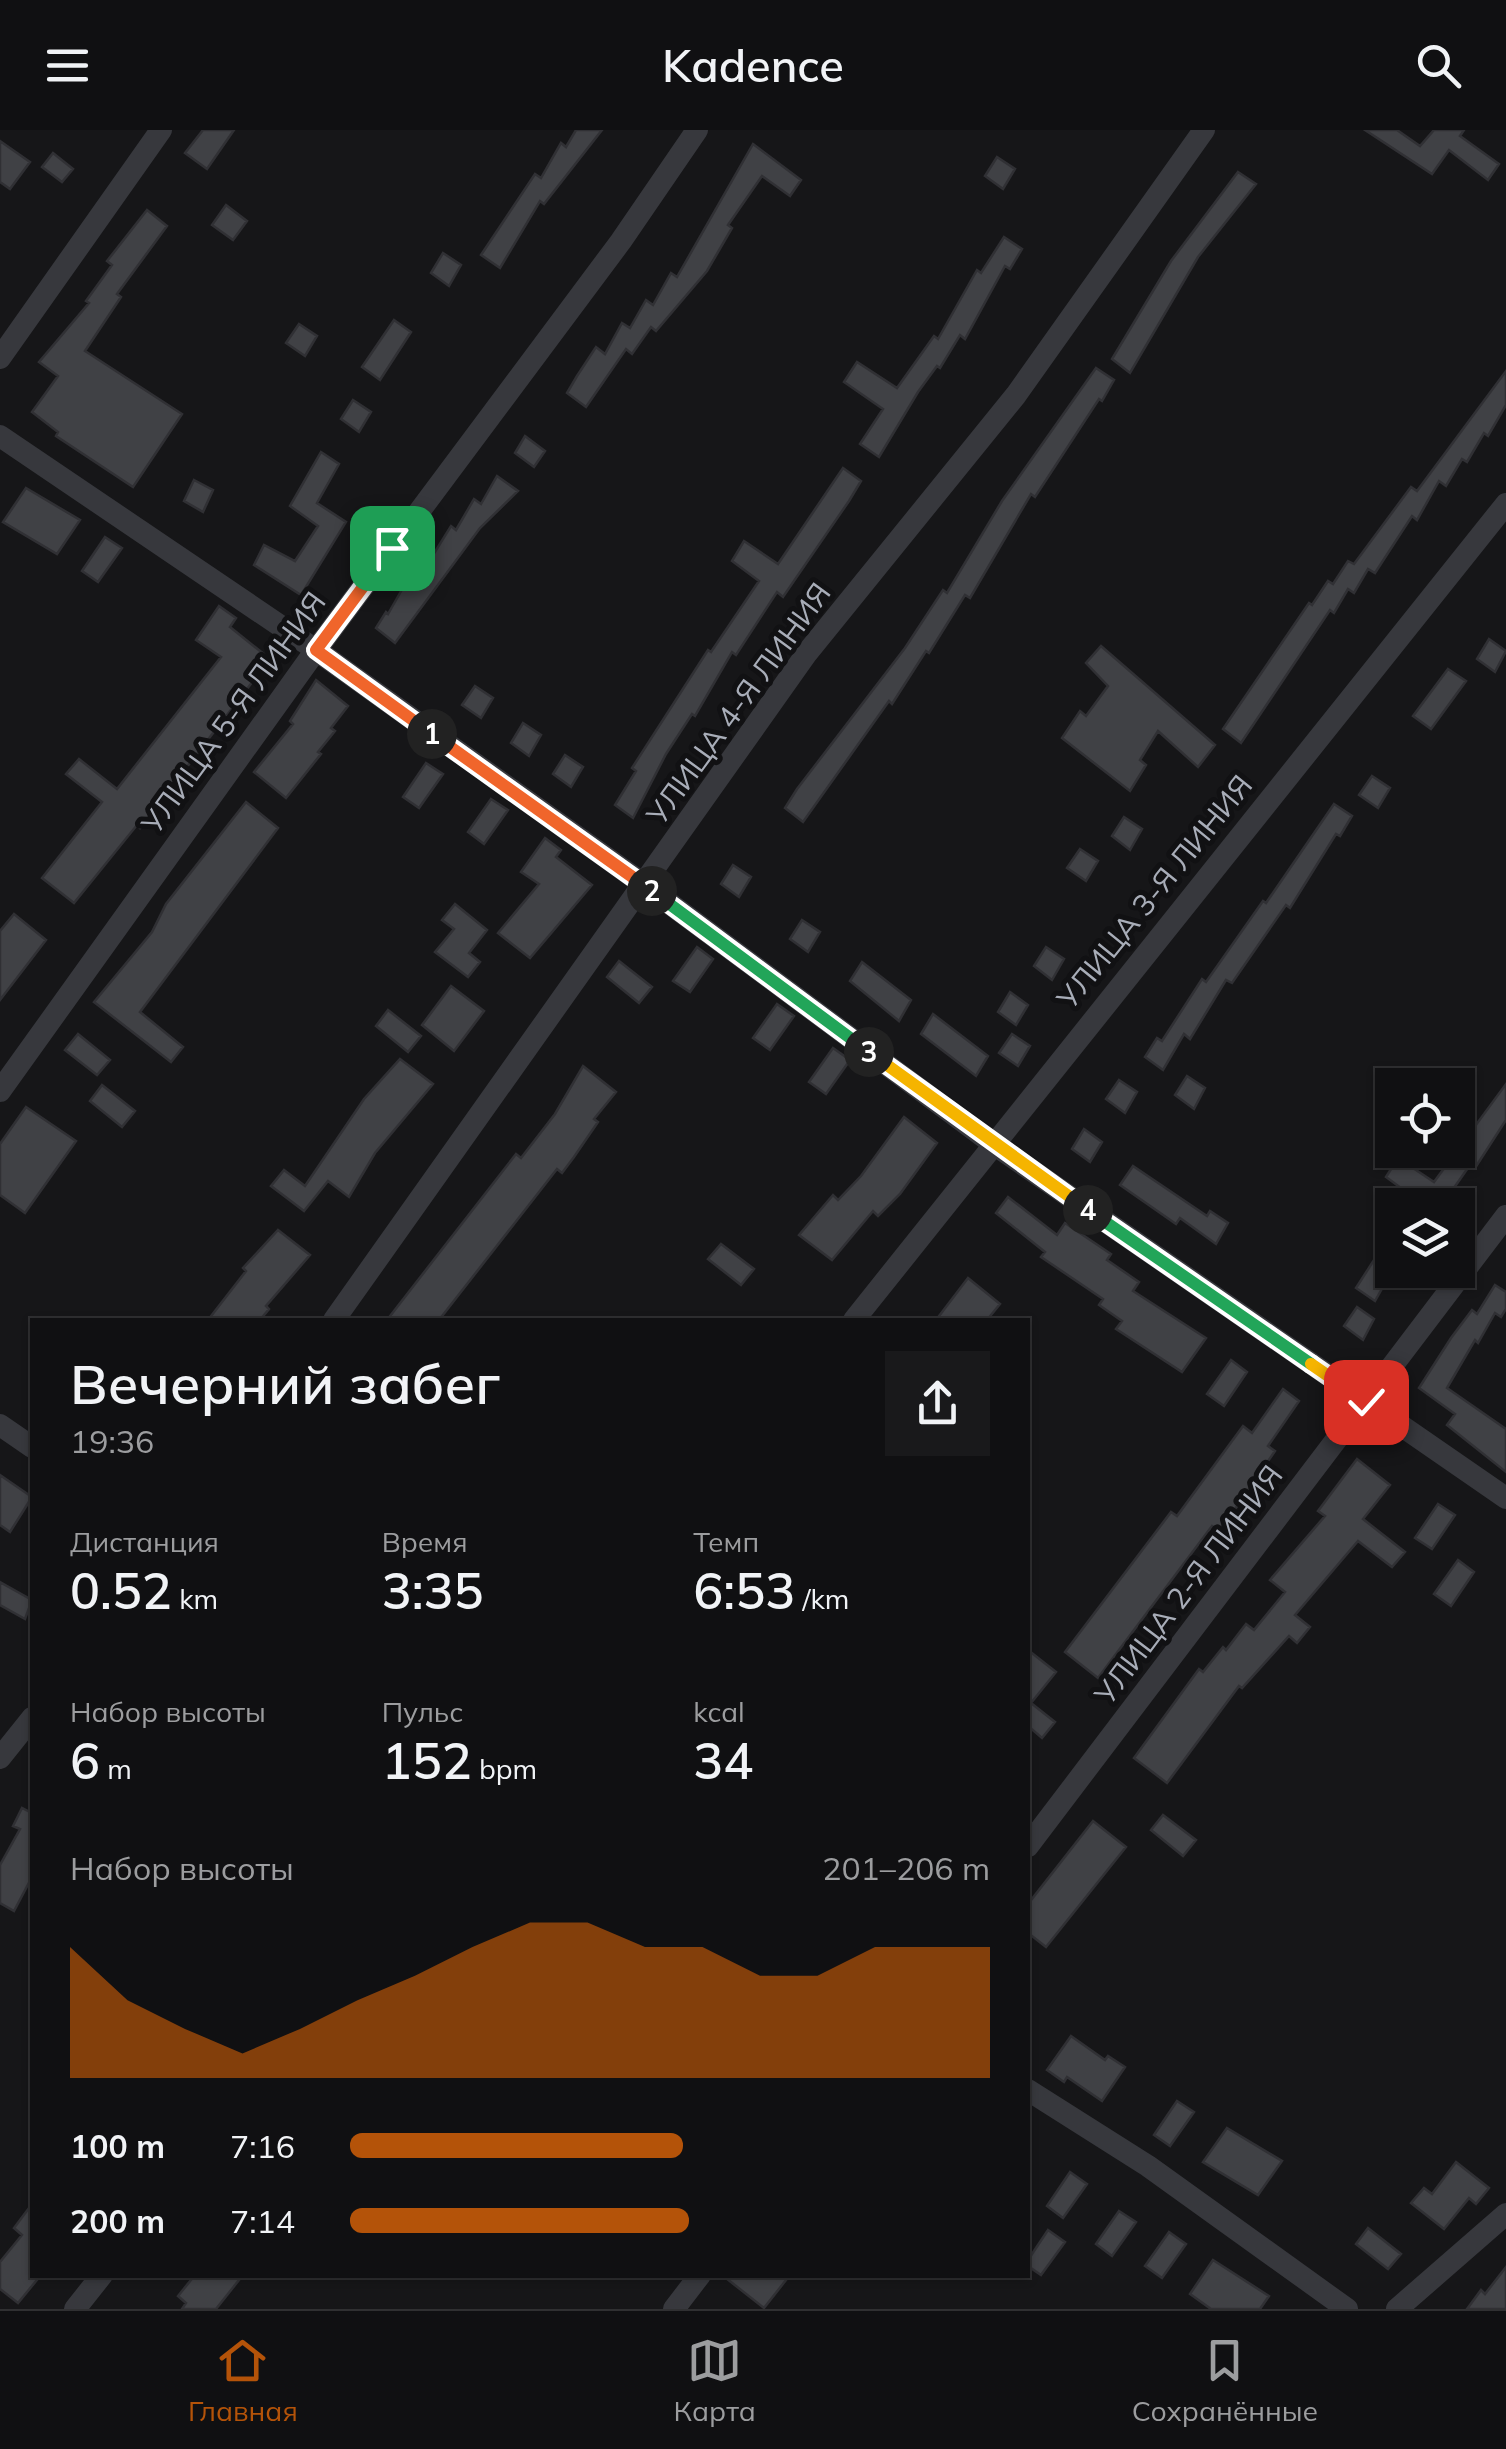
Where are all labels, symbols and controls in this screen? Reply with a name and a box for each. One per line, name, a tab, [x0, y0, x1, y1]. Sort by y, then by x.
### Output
text: Kadence	[662, 37, 844, 93]
icon: menu	[40, 38, 95, 93]
icon: search	[1411, 38, 1466, 93]
pin	[350, 506, 435, 591]
icon: arrive	[365, 521, 420, 576]
street label: УЛИЦА 4-Я ЛИНИЯ	[637, 575, 839, 833]
street label: УЛИЦА 5-Я ЛИНИЯ	[132, 584, 334, 842]
pin: 1	[407, 709, 457, 759]
text: 1	[424, 716, 440, 751]
street label: УЛИЦА 3-Я ЛИНИЯ	[1048, 767, 1260, 1017]
pin: 2	[627, 866, 677, 916]
text: 2	[644, 873, 660, 908]
pin: 3	[844, 1027, 894, 1077]
text: 3	[861, 1034, 877, 1069]
map controls	[1375, 1068, 1475, 1288]
button: locate	[1375, 1068, 1475, 1168]
pin: 4	[1063, 1185, 1113, 1235]
button: layers	[1375, 1188, 1475, 1288]
text: 4	[1080, 1192, 1096, 1227]
text: Вечерний забег	[70, 1349, 500, 1418]
button: share	[885, 1351, 990, 1456]
pin	[1324, 1360, 1409, 1445]
icon: check	[1339, 1375, 1394, 1430]
text: 19:36	[70, 1421, 154, 1461]
street label: УЛИЦА 2-Я ЛИНИЯ	[1085, 1457, 1291, 1712]
text: Дистанция	[70, 1524, 219, 1559]
text: Время	[382, 1524, 468, 1559]
text: Темп	[693, 1524, 759, 1559]
text: 0.52	[70, 1559, 172, 1622]
text: 3:35	[382, 1559, 484, 1622]
text: 6:53	[693, 1559, 795, 1622]
text: km	[172, 1581, 218, 1616]
text: /km	[795, 1581, 849, 1616]
text: Набор высоты	[70, 1694, 266, 1729]
text: Пульс	[382, 1694, 463, 1729]
text: kcal	[693, 1694, 745, 1729]
text: 6	[70, 1729, 100, 1792]
text: 152	[382, 1729, 472, 1792]
text: 34	[693, 1729, 753, 1792]
text: m	[100, 1751, 132, 1786]
text: bpm	[472, 1751, 537, 1786]
text: Набор высоты	[70, 1848, 294, 1888]
text: 201–206 m	[822, 1848, 990, 1888]
text: 100 m	[70, 2126, 165, 2166]
text: 7:16	[230, 2126, 295, 2166]
text: 200 m	[70, 2201, 165, 2241]
text: 7:14	[230, 2201, 295, 2241]
tab: Главная	[188, 2333, 298, 2428]
tab: Карта	[674, 2333, 756, 2428]
tab: Сохранённые	[1132, 2333, 1318, 2428]

